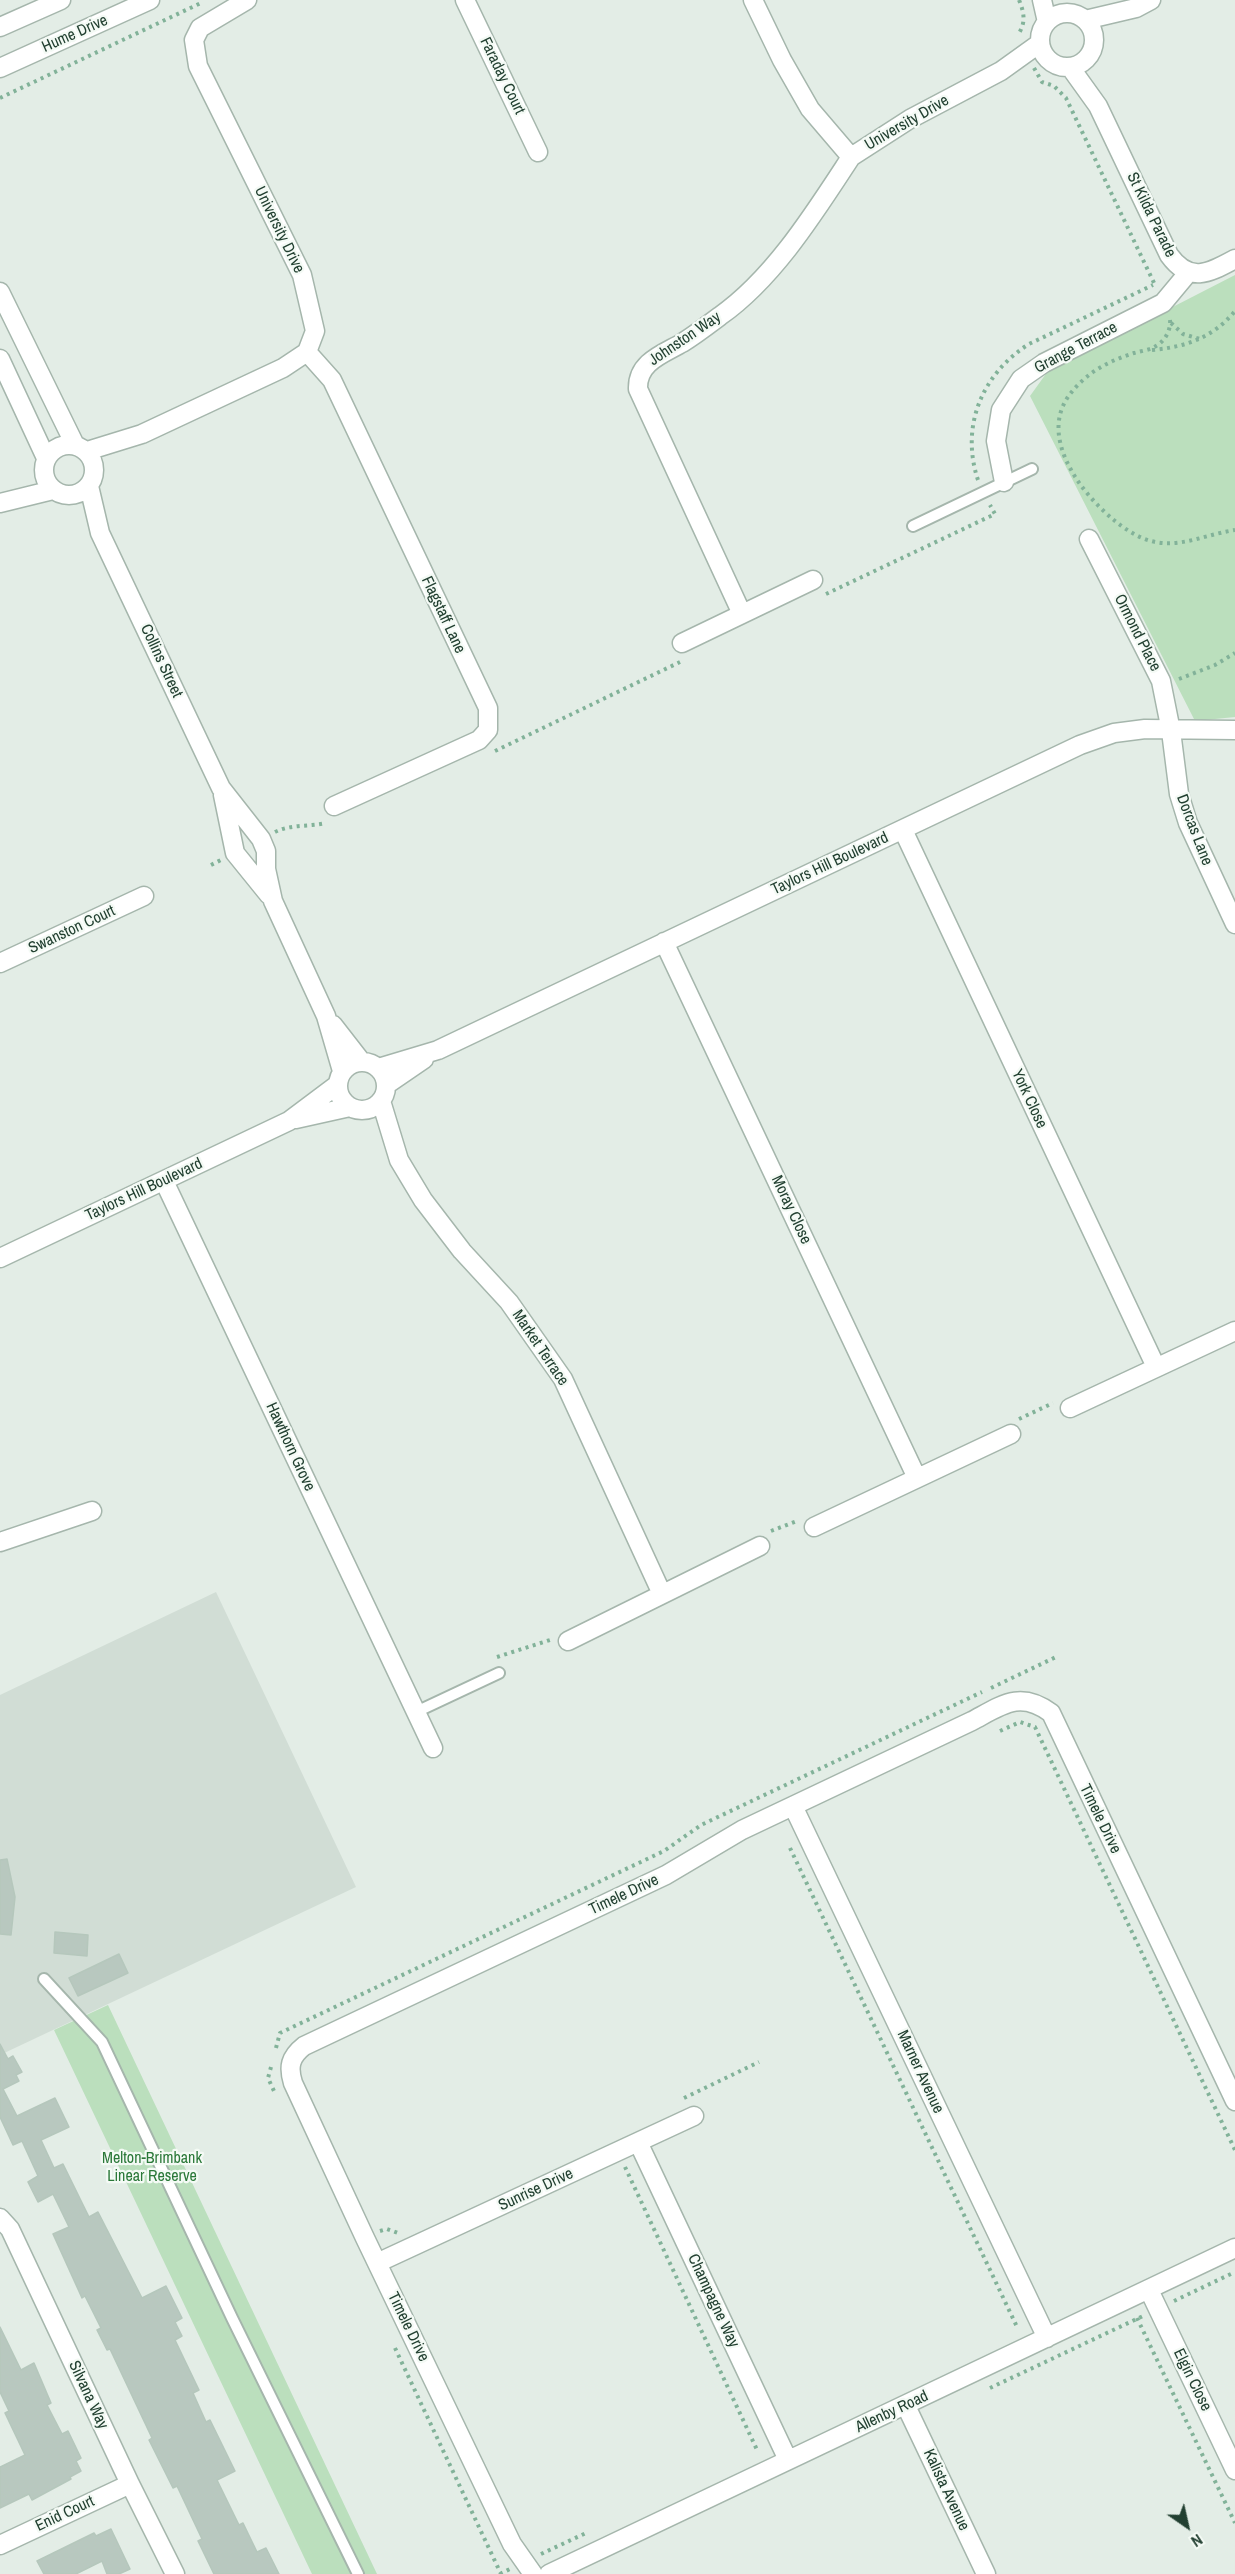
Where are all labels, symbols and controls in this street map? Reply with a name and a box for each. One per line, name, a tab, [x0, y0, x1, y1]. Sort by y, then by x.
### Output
street label: Hume Drive	[39, 11, 111, 57]
street label: Faraday Court	[475, 34, 529, 118]
street label: University Drive	[861, 91, 953, 155]
street label: St Kilda Parade	[1122, 169, 1180, 261]
street label: University Drive	[250, 184, 308, 276]
street label: Johnston Way	[645, 308, 725, 370]
street label: Grange Terrace	[1031, 318, 1121, 378]
street label: Flagstaff Lane	[417, 573, 469, 657]
street label: Ormond Place	[1109, 591, 1165, 675]
street label: Collins Street	[136, 621, 186, 701]
street label: Dorcas Lane	[1172, 792, 1216, 868]
street label: Taylors Hill Boulevard	[768, 828, 892, 900]
street label: Swanston Court	[26, 902, 118, 958]
street label: York Close	[1007, 1066, 1051, 1132]
street label: Taylors Hill Boulevard	[82, 1154, 206, 1226]
street label: Moray Close	[767, 1173, 815, 1247]
street label: Market Terrace	[508, 1306, 572, 1390]
street label: Hawthorn Grove	[261, 1400, 319, 1494]
street label: Timele Drive	[1075, 1781, 1125, 1857]
street label: Timele Drive	[586, 1870, 662, 1920]
street label: Marner Avenue	[892, 2027, 948, 2117]
park label: Melton-Brimbank Linear Reserve	[102, 2149, 202, 2187]
street label: Sunrise Drive	[496, 2164, 576, 2216]
street label: Champagne Way	[683, 2251, 743, 2351]
street label: Timele Drive	[383, 2289, 433, 2365]
street label: Elgin Close	[1169, 2346, 1215, 2414]
street label: Silvana Way	[64, 2358, 112, 2432]
street label: Allenby Road	[853, 2387, 931, 2437]
street label: Kalista Avenue	[919, 2446, 973, 2534]
street label: Enid Court	[33, 2492, 97, 2536]
north arrow	[1157, 2496, 1217, 2556]
text: N	[1187, 2529, 1207, 2553]

